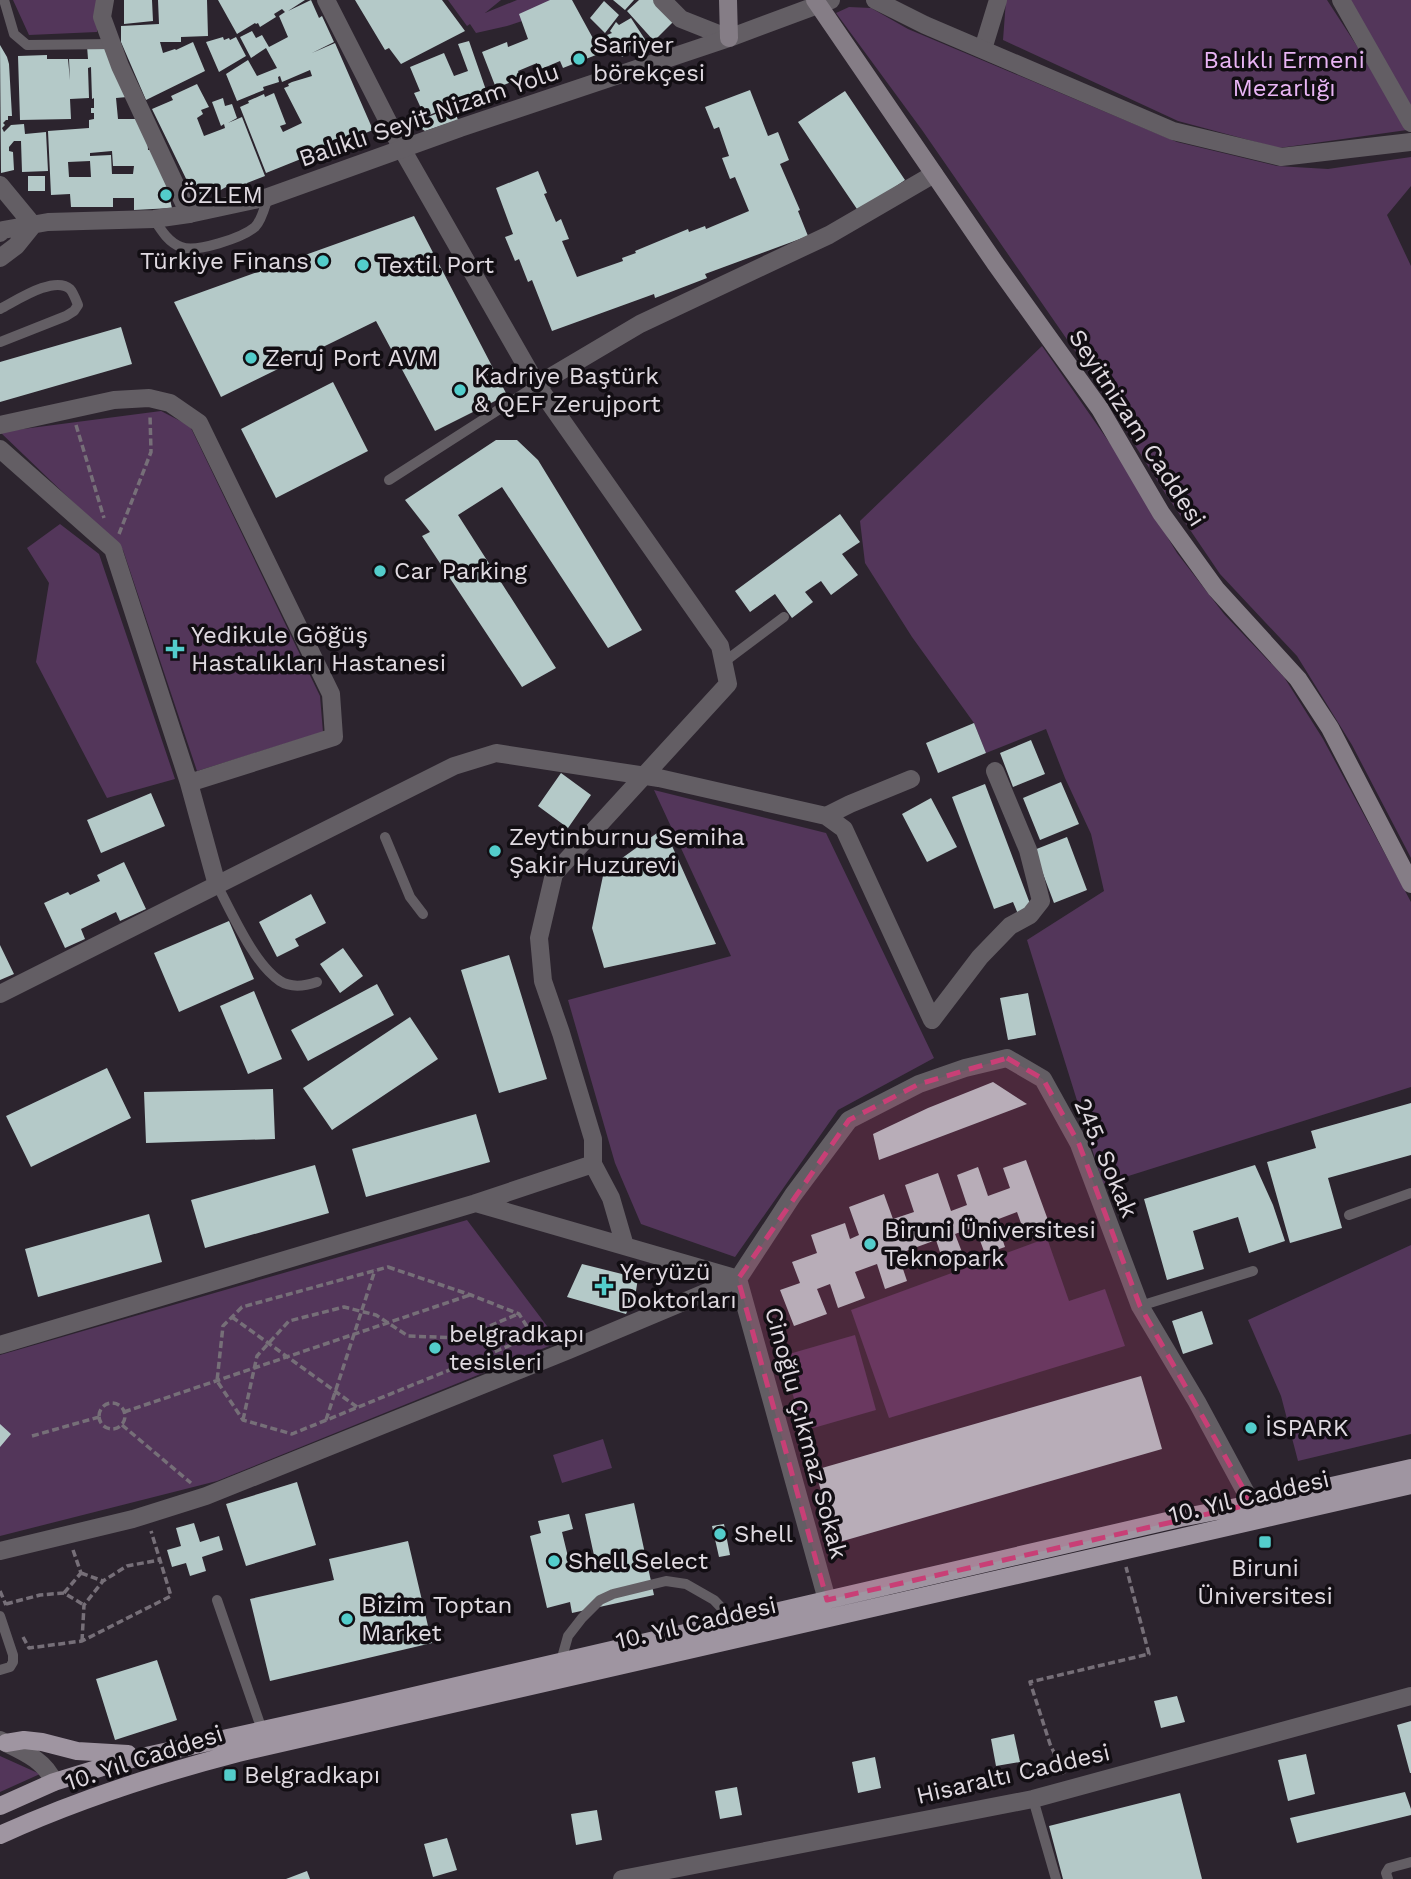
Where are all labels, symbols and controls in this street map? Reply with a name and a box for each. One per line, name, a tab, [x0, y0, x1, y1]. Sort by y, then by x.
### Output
place label: Sariyer börekçesi	[593, 31, 705, 87]
park label: Balıklı Ermeni Mezarlığı	[1203, 46, 1365, 102]
marker: Sariyer börekçesi	[571, 51, 587, 67]
street label: Balıklı Seyit Nizam Yolu	[295, 57, 563, 173]
place label: ÖZLEM	[180, 181, 263, 209]
marker: ÖZLEM	[158, 187, 174, 203]
place label: Türkiye Finans	[140, 247, 309, 275]
place label: Textil Port	[377, 251, 494, 279]
marker: Türkiye Finans	[315, 253, 331, 269]
marker: Textil Port	[355, 257, 371, 273]
street label: Seyitnizam Caddesi	[1063, 324, 1211, 532]
place label: Zeruj Port AVM	[265, 344, 438, 372]
marker: Zeruj Port AVM	[243, 350, 259, 366]
place label: Kadriye Baştürk & QEF Zerujport	[474, 362, 661, 418]
marker: Kadriye Baştürk & QEF Zerujport	[452, 382, 468, 398]
place label: Car Parking	[394, 557, 527, 585]
marker: Car Parking	[372, 563, 388, 579]
place label: Yedikule Göğüş Hastalıkları Hastanesi	[191, 621, 446, 677]
marker: Yedikule Göğüş Hastalıkları Hastanesi	[165, 639, 185, 659]
place label: Zeytinburnu Semiha Şakir Huzurevi	[509, 823, 745, 879]
marker: Zeytinburnu Semiha Şakir Huzurevi	[487, 843, 503, 859]
street label: 245. Sokak	[1068, 1094, 1144, 1222]
place label: Biruni Üniversitesi Teknopark	[884, 1216, 1096, 1272]
marker: Biruni Üniversitesi Teknopark	[862, 1236, 878, 1252]
place label: Yeryüzü Doktorları	[620, 1258, 737, 1314]
marker: Yeryüzü Doktorları	[594, 1276, 614, 1296]
street label: Cinoğlu Çıkmaz Sokak	[759, 1304, 853, 1562]
place label: belgradkapı tesisleri	[449, 1320, 584, 1376]
marker: belgradkapı tesisleri	[427, 1340, 443, 1356]
place label: İSPARK	[1265, 1414, 1349, 1442]
marker: İSPARK	[1243, 1420, 1259, 1436]
street label: 10. Yıl Caddesi	[1166, 1465, 1332, 1529]
place label: Shell	[734, 1520, 793, 1548]
marker: Shell	[712, 1526, 728, 1542]
marker: Biruni Üniversitesi	[1257, 1534, 1273, 1550]
place label: Shell Select	[568, 1547, 708, 1575]
marker: Shell Select	[546, 1553, 562, 1569]
place label: Biruni Üniversitesi	[1197, 1554, 1333, 1610]
place label: Bizim Toptan Market	[361, 1591, 512, 1647]
street label: 10. Yıl Caddesi	[613, 1591, 779, 1655]
marker: Bizim Toptan Market	[339, 1611, 355, 1627]
street label: 10. Yıl Caddesi	[62, 1719, 226, 1797]
street label: Hisaraltı Caddesi	[913, 1738, 1113, 1810]
place label: Belgradkapı	[244, 1761, 380, 1789]
marker: Belgradkapı	[222, 1767, 238, 1783]

